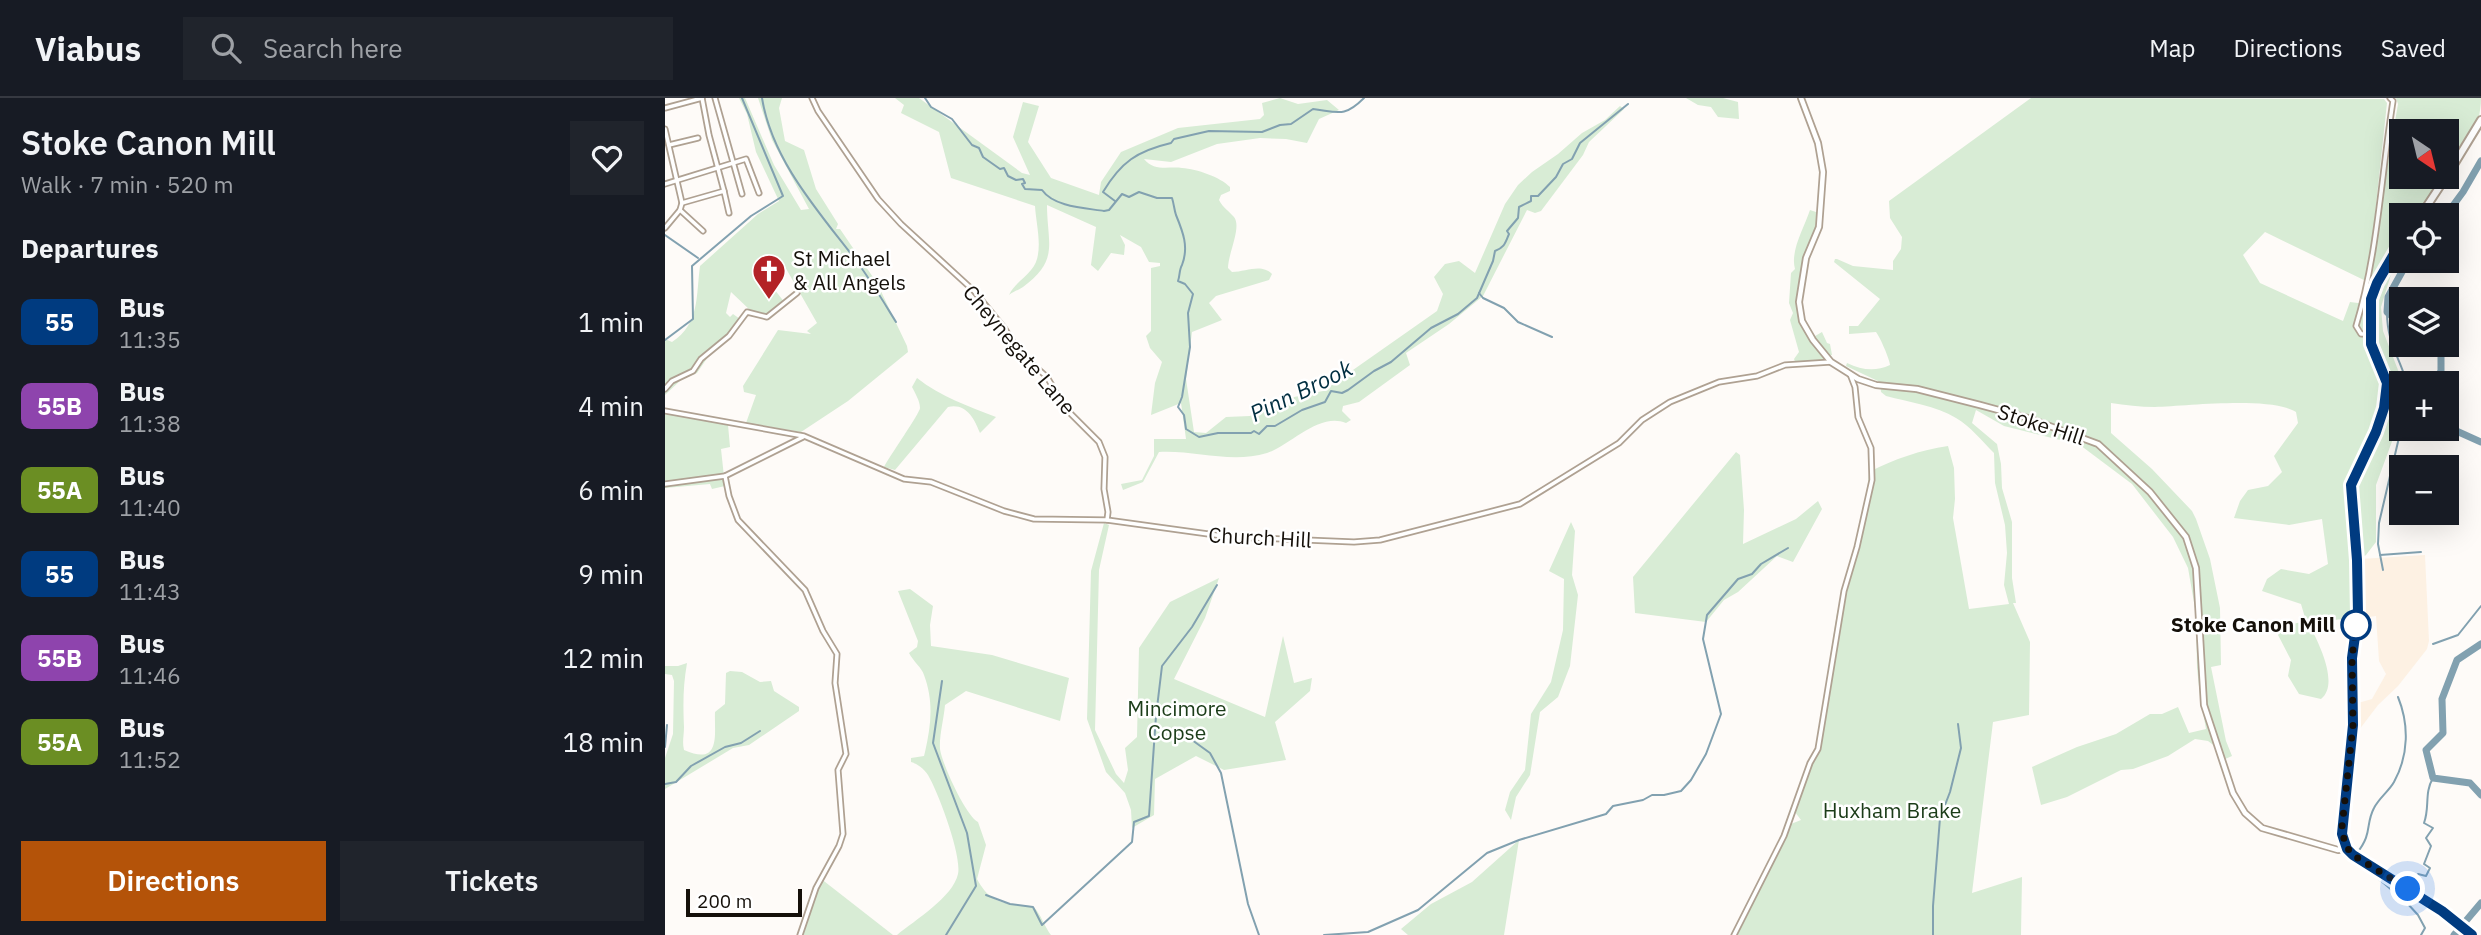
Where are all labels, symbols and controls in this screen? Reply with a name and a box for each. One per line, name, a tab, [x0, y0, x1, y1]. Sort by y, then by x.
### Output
search box	[183, 17, 673, 80]
text: Viabus	[35, 27, 141, 70]
icon: search	[207, 29, 245, 67]
text: Search here	[263, 31, 402, 65]
text: Map	[2149, 32, 2195, 64]
text: Directions	[2233, 32, 2343, 64]
text: Saved	[2381, 32, 2446, 64]
north arrow	[2389, 119, 2459, 189]
map controls	[2389, 119, 2459, 525]
text: Stoke Canon Mill	[21, 121, 276, 164]
button: heart	[570, 121, 644, 195]
text: Walk · 7 min · 520 m	[21, 169, 234, 199]
button: locate	[2389, 203, 2459, 273]
text: Departures	[21, 231, 159, 265]
place label: St Michael & All Angels	[793, 244, 906, 296]
church icon: St Michael & All Angels	[750, 252, 788, 301]
street label: Cheynegate Lane	[957, 278, 1082, 420]
button: layers	[2389, 287, 2459, 357]
text: Bus	[119, 290, 165, 324]
text: 1 min	[578, 305, 644, 339]
text: 55	[45, 306, 74, 338]
text: 11:35	[119, 324, 181, 354]
water label: Pinn Brook	[1244, 352, 1358, 428]
button: +	[2389, 371, 2459, 441]
text: Bus	[119, 374, 165, 408]
text: 4 min	[578, 389, 644, 423]
text: 55B	[37, 390, 82, 422]
street label: Stoke Hill	[1994, 397, 2089, 451]
text: 11:38	[119, 408, 181, 438]
button: −	[2389, 455, 2459, 525]
text: Bus	[119, 458, 165, 492]
text: 6 min	[578, 473, 644, 507]
text: 55A	[37, 474, 82, 506]
text: 11:40	[119, 492, 181, 522]
street label: Church Hill	[1208, 520, 1313, 554]
text: Bus	[119, 542, 165, 576]
text: 9 min	[578, 557, 644, 591]
text: 55	[45, 558, 74, 590]
text: 11:43	[119, 576, 181, 606]
place label: Stoke Canon Mill	[2171, 610, 2335, 638]
marker: Stoke Canon Mill	[2341, 610, 2371, 640]
text: Bus	[119, 626, 165, 660]
text: 12 min	[563, 641, 644, 675]
text: 55B	[37, 642, 82, 674]
text: 11:46	[119, 660, 181, 690]
park label: Mincimore Copse	[1127, 694, 1227, 746]
text: Bus	[119, 710, 165, 744]
text: 18 min	[563, 725, 644, 759]
text: 55A	[37, 726, 82, 758]
text: 11:52	[119, 744, 181, 774]
park label: Huxham Brake	[1823, 796, 1961, 824]
button: Directions	[21, 841, 326, 921]
button: Tickets	[340, 841, 644, 921]
your location	[2390, 871, 2425, 906]
scale bar	[686, 886, 801, 918]
text: 200 m	[697, 889, 752, 913]

